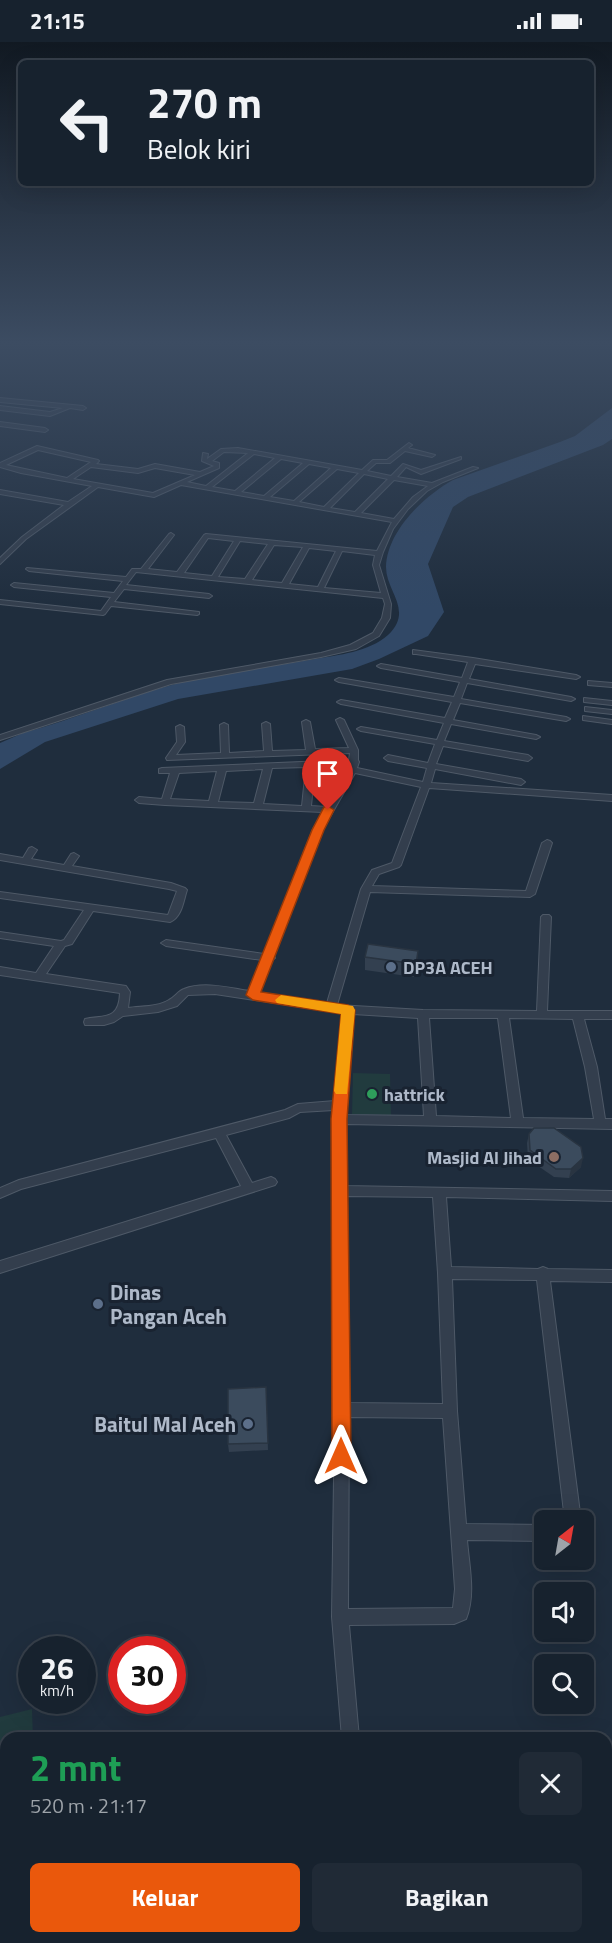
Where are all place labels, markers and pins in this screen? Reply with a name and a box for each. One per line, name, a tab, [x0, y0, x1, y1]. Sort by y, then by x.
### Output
pin	[302, 748, 353, 810]
place label: DP3A ACEH	[403, 954, 493, 981]
marker: DP3A ACEH	[384, 960, 398, 974]
place label: hattrick	[384, 1081, 446, 1108]
marker: hattrick	[365, 1087, 379, 1101]
place label: Masjid Al Jihad	[427, 1144, 542, 1171]
marker: Masjid Al Jihad	[547, 1150, 561, 1164]
place label: Dinas Pangan Aceh	[110, 1276, 227, 1332]
marker: Dinas Pangan Aceh	[91, 1297, 105, 1311]
place label: Baitul Mal Aceh	[94, 1408, 236, 1440]
marker: Baitul Mal Aceh	[241, 1417, 255, 1431]

